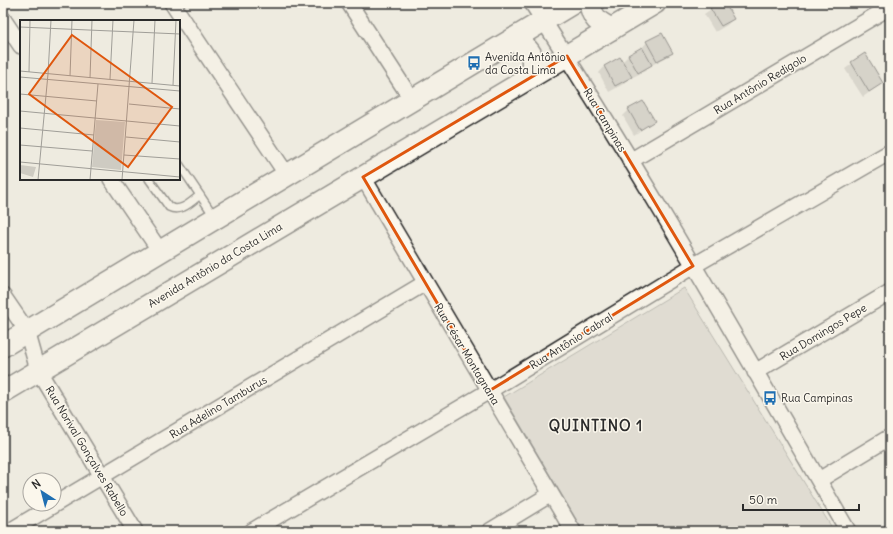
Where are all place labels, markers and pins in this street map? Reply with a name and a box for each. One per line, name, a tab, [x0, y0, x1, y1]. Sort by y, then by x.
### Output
place label: Avenida Antônio da Costa Lima	[485, 50, 566, 77]
bus stop icon: Avenida Antônio da Costa Lima	[466, 55, 482, 71]
bus stop icon: Rua Campinas	[762, 390, 778, 406]
place label: Rua Campinas	[781, 391, 853, 405]

